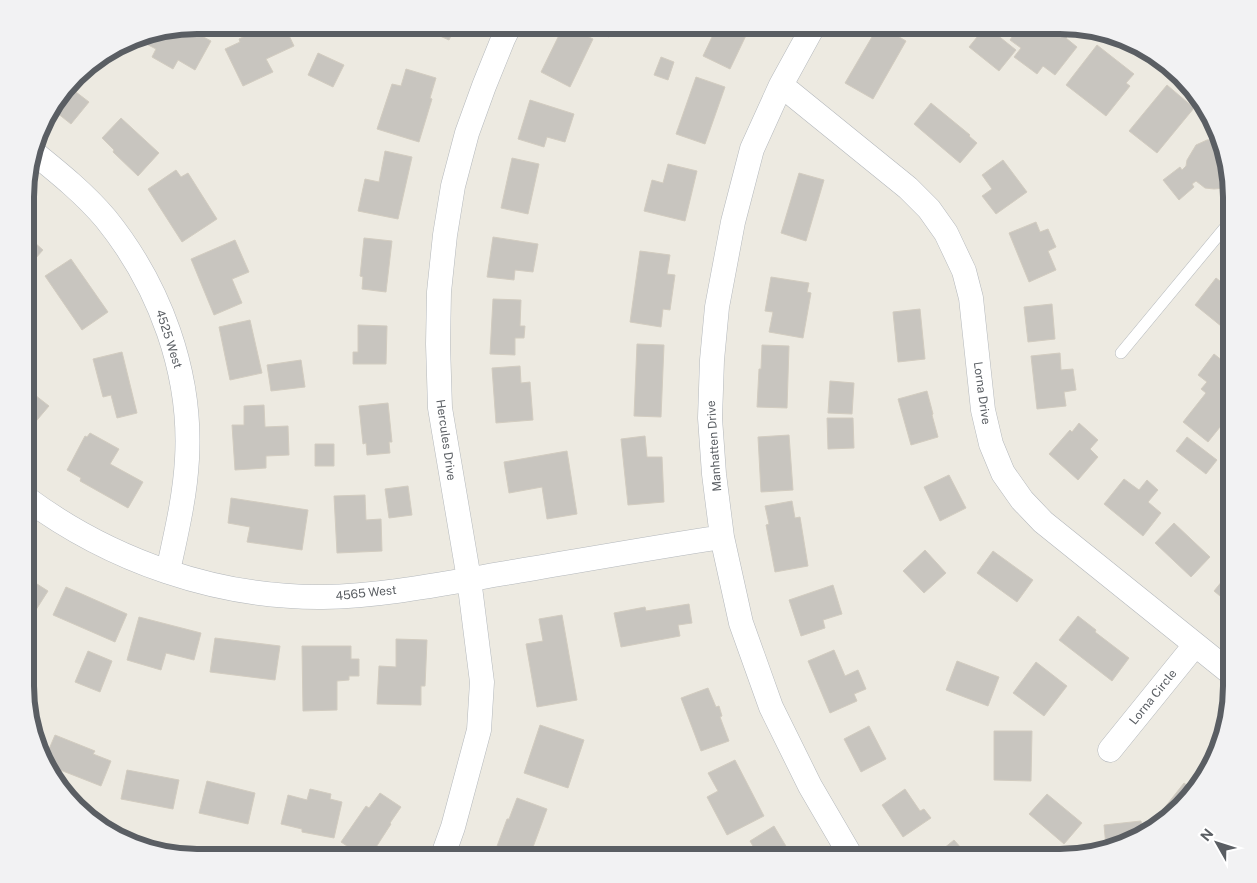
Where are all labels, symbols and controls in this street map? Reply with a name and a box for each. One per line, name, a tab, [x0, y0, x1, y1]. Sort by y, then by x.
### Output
street label: 4525 West	[153, 308, 185, 370]
street label: Lorna Drive	[971, 361, 993, 426]
street label: Hercules Drive	[433, 399, 459, 482]
street label: Manhatten Drive	[704, 400, 724, 492]
street label: 4565 West	[335, 583, 397, 603]
street label: Lorna Circle	[1126, 666, 1180, 727]
north arrow	[1192, 818, 1242, 868]
text: N	[1197, 826, 1217, 844]

